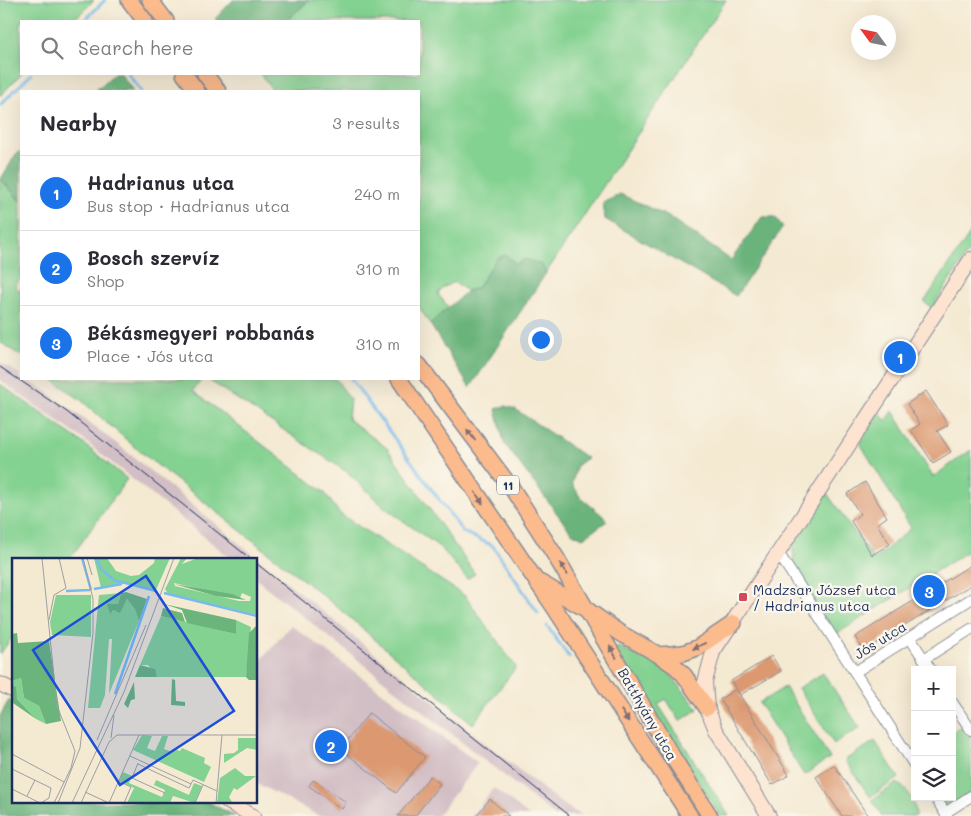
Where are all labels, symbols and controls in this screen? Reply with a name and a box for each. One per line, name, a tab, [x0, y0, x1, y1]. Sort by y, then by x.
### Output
north arrow	[851, 15, 896, 60]
search box	[20, 20, 420, 75]
icon: search	[38, 34, 66, 62]
text: Search here	[78, 35, 194, 60]
text: Nearby	[40, 109, 117, 136]
text: 3 results	[332, 112, 400, 133]
text: Hadrianus utca	[87, 170, 235, 195]
text: 1	[52, 183, 60, 204]
text: 240 m	[354, 183, 400, 204]
text: Bus stop · Hadrianus utca	[87, 195, 290, 216]
text: Bosch szervíz	[87, 245, 219, 270]
text: 2	[52, 258, 60, 279]
text: 310 m	[356, 258, 400, 279]
text: Shop	[87, 270, 124, 291]
text: Békásmegyeri robbanás	[87, 320, 315, 345]
your location	[528, 327, 554, 353]
text: 3	[51, 333, 61, 354]
text: 310 m	[356, 333, 400, 354]
pin: 1	[884, 338, 916, 376]
text: Place · Jós utca	[87, 345, 214, 366]
one-way arrow	[466, 428, 476, 442]
road number: 11	[497, 476, 519, 494]
one-way arrow	[475, 491, 484, 505]
inset map	[12, 558, 258, 804]
one-way arrow	[559, 562, 568, 575]
pin: 3	[913, 572, 945, 610]
place label: Madzsar József utca / Hadrianus utca	[753, 580, 897, 615]
marker: Madzsar József utca / Hadrianus utca	[737, 591, 749, 603]
street label: Jós utca	[850, 617, 910, 663]
one-way arrow	[692, 642, 706, 650]
one-way arrow	[608, 645, 617, 658]
street label: Batthyány utca	[614, 664, 682, 764]
map controls	[911, 666, 956, 801]
button: +	[911, 666, 956, 711]
one-way arrow	[620, 709, 630, 722]
button: −	[911, 711, 956, 756]
pin: 2	[315, 727, 347, 765]
button: layers	[911, 756, 956, 801]

